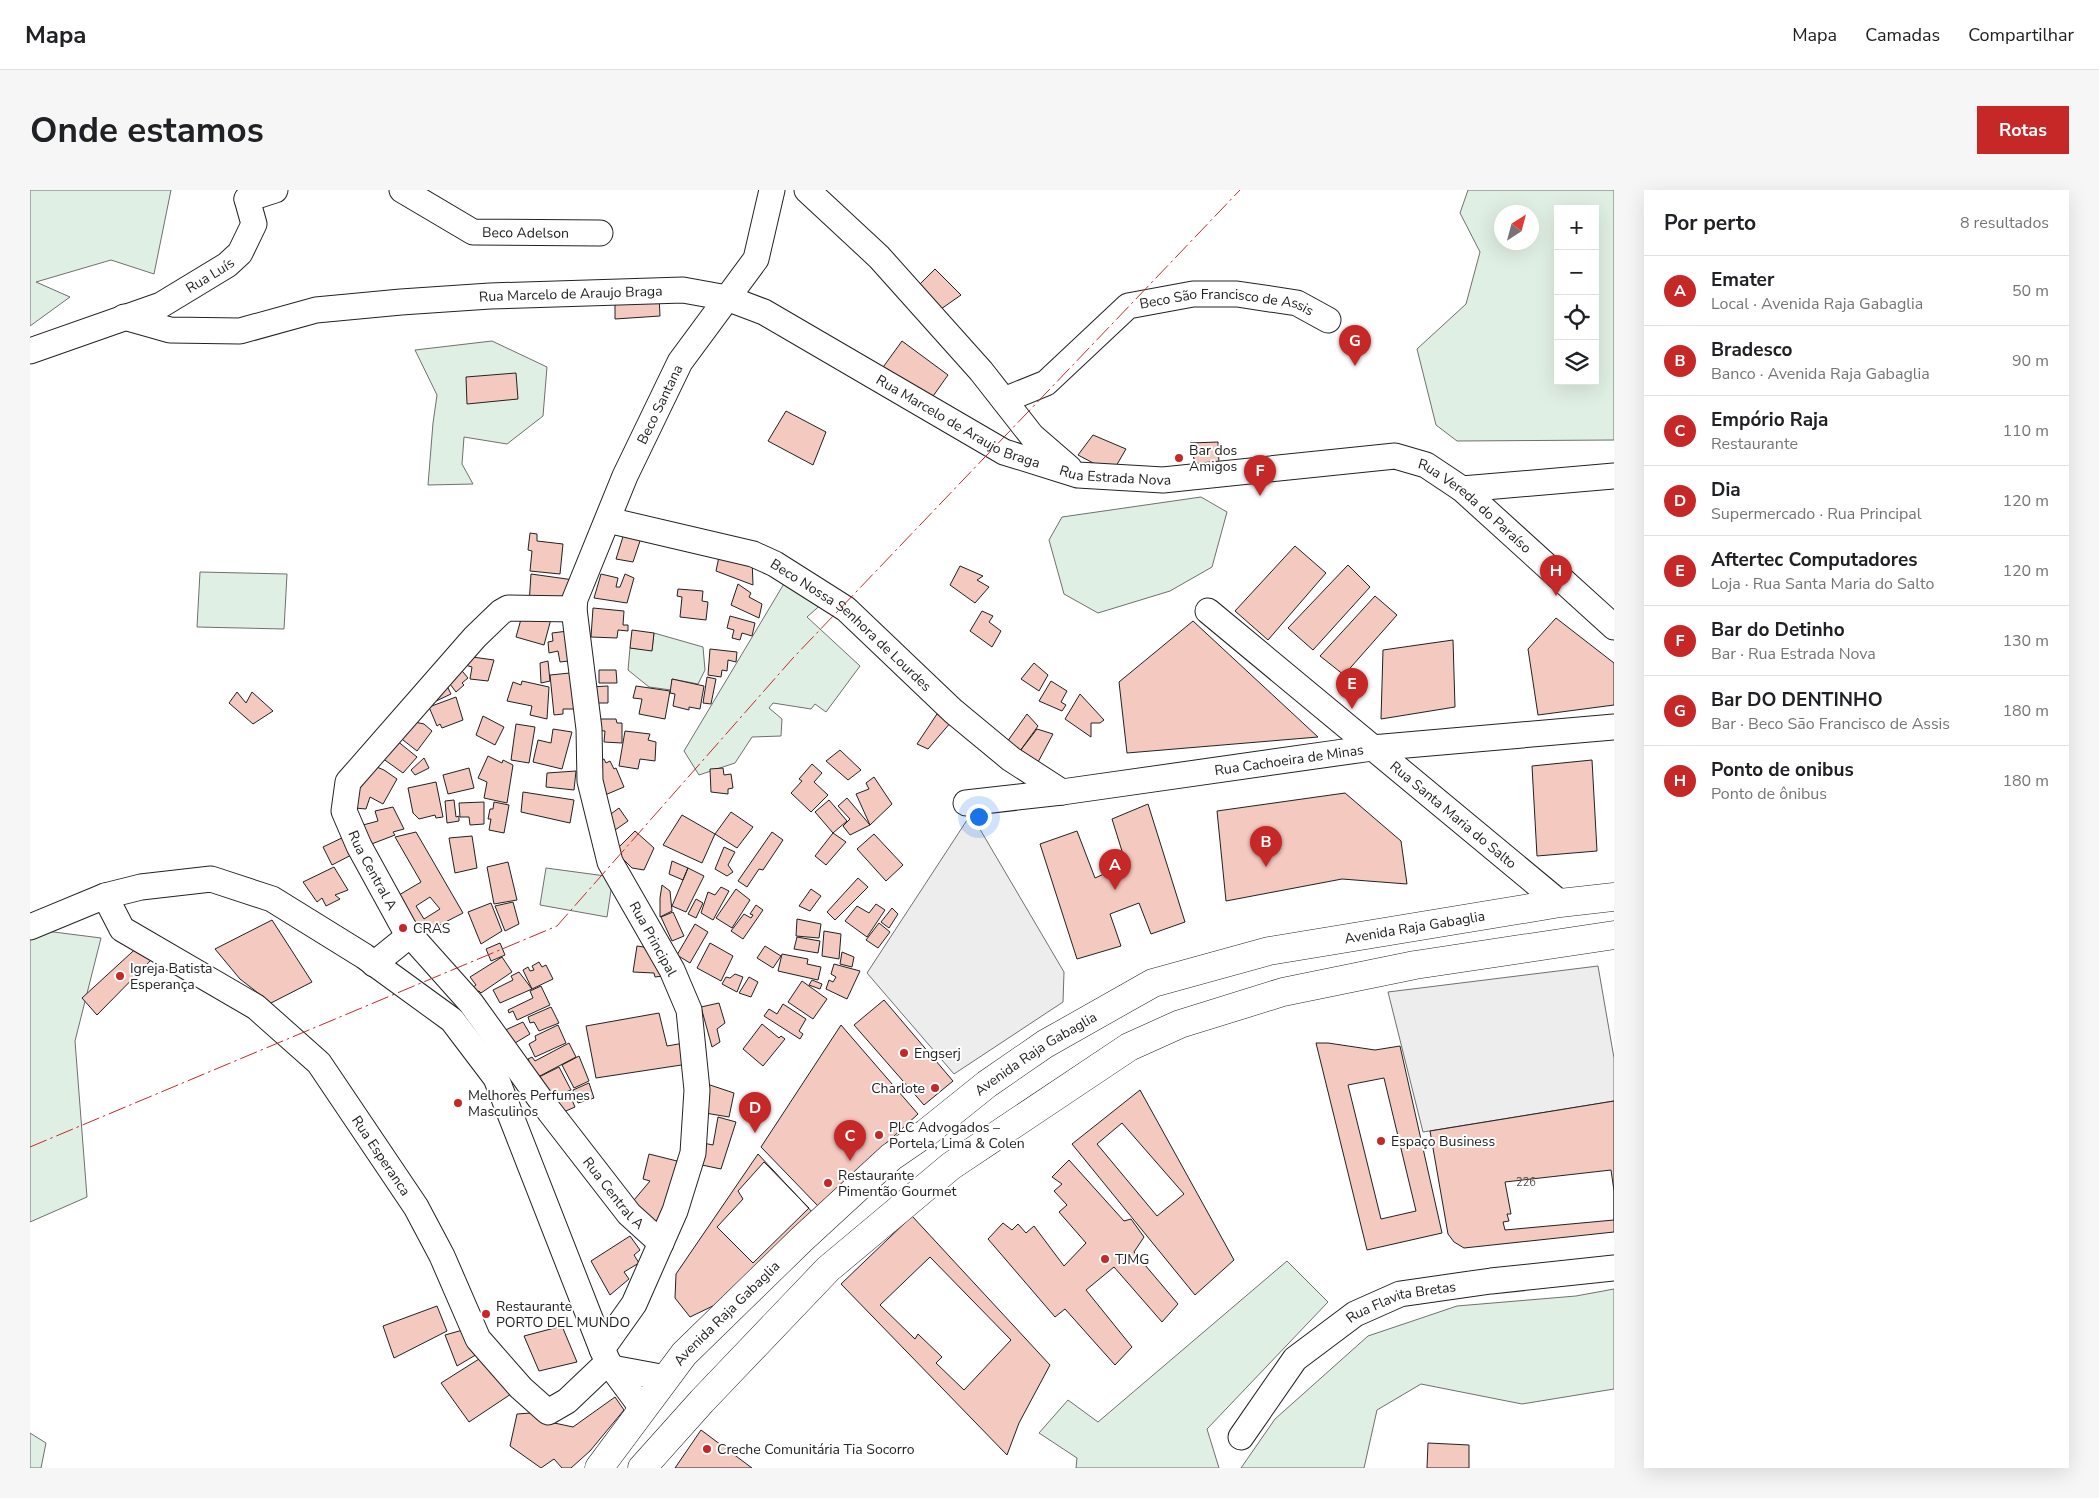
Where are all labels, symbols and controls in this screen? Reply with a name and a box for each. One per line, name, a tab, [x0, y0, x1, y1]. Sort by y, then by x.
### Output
text: Mapa	[25, 19, 87, 51]
text: Mapa	[1792, 23, 1837, 47]
text: Camadas	[1865, 23, 1940, 47]
text: Compartilhar	[1968, 23, 2074, 47]
button: Rotas	[1977, 106, 2069, 154]
text: Onde estamos	[30, 107, 264, 154]
north arrow	[1494, 205, 1539, 250]
map controls	[1554, 205, 1599, 385]
button: +	[1554, 205, 1599, 250]
text: Por perto	[1664, 209, 1756, 237]
text: 8 resultados	[1960, 212, 2049, 234]
street label: Beco Adelson	[482, 223, 569, 242]
button: −	[1554, 250, 1599, 295]
street label: Rua Luís	[182, 253, 239, 297]
text: Emater	[1711, 267, 1774, 293]
text: A	[1674, 280, 1686, 302]
text: 50 m	[2012, 280, 2049, 302]
street label: Rua Marcelo de Araujo Braga	[478, 281, 663, 306]
street label: Beco São Francisco de Assis	[1138, 285, 1318, 320]
text: Local · Avenida Raja Gabaglia	[1711, 293, 1923, 315]
button: locate	[1554, 295, 1599, 340]
pin: G	[1339, 325, 1371, 366]
text: Bradesco	[1711, 337, 1793, 363]
button: layers	[1554, 340, 1599, 385]
text: B	[1674, 350, 1686, 372]
text: 90 m	[2012, 350, 2049, 372]
street label: Beco Santana	[632, 361, 687, 447]
text: Banco · Avenida Raja Gabaglia	[1711, 363, 1930, 385]
street label: Rua Marcelo de Araujo Braga	[873, 370, 1043, 472]
text: Empório Raja	[1711, 407, 1828, 433]
text: C	[1675, 420, 1685, 442]
text: 110 m	[2002, 420, 2049, 442]
text: Restaurante	[1711, 433, 1798, 455]
place label: Bar dos Amigos	[1189, 441, 1237, 476]
marker: Bar dos Amigos	[1173, 452, 1185, 464]
street label: Rua Vereda do Paraíso	[1416, 454, 1536, 557]
pin: F	[1244, 455, 1276, 496]
street label: Rua Estrada Nova	[1057, 460, 1172, 490]
text: Dia	[1711, 477, 1741, 503]
text: D	[1674, 490, 1686, 512]
text: 120 m	[2002, 490, 2049, 512]
text: Supermercado · Rua Principal	[1711, 503, 1922, 525]
text: Aftertec Computadores	[1711, 547, 1918, 573]
street label: Beco Nossa Senhora de Lourdes	[767, 554, 936, 696]
pin: H	[1540, 555, 1572, 596]
text: E	[1675, 560, 1685, 582]
text: 120 m	[2002, 560, 2049, 582]
text: Loja · Rua Santa Maria do Salto	[1711, 573, 1934, 595]
text: Bar do Detinho	[1711, 617, 1845, 643]
text: F	[1676, 630, 1685, 652]
text: 130 m	[2002, 630, 2049, 652]
text: Bar · Rua Estrada Nova	[1711, 643, 1876, 665]
pin: E	[1336, 668, 1368, 709]
text: Bar DO DENTINHO	[1711, 687, 1883, 713]
text: G	[1674, 700, 1686, 722]
text: 180 m	[2002, 700, 2049, 722]
text: Bar · Beco São Francisco de Assis	[1711, 713, 1950, 735]
street label: Rua Cachoeira de Minas	[1213, 740, 1365, 780]
street label: Rua Santa Maria do Salto	[1386, 757, 1521, 873]
text: Ponto de onibus	[1711, 757, 1854, 783]
text: H	[1674, 770, 1686, 792]
text: 180 m	[2002, 770, 2049, 792]
text: Ponto de ônibus	[1711, 783, 1827, 805]
your location	[966, 804, 992, 830]
pin: B	[1250, 826, 1282, 867]
street label: Rua Central A	[344, 827, 402, 913]
pin: A	[1099, 849, 1131, 890]
street label: Rua Principal	[625, 898, 682, 980]
street label: Avenida Raja Gabaglia	[1343, 906, 1486, 948]
place label: CRAS	[413, 919, 451, 938]
marker: CRAS	[397, 922, 409, 934]
place label: Igreja Batista Esperança	[130, 959, 213, 994]
marker: Igreja Batista Esperança	[114, 970, 126, 982]
street label: Avenida Raja Gabaglia	[970, 1007, 1100, 1100]
place label: Engserj	[914, 1044, 961, 1063]
marker: Engserj	[898, 1047, 910, 1059]
place label: Charlote	[871, 1079, 925, 1098]
marker: Charlote	[929, 1082, 941, 1094]
place label: Melhores Perfumes Masculinos	[468, 1086, 590, 1121]
pin: D	[739, 1092, 771, 1133]
marker: Melhores Perfumes Masculinos	[452, 1097, 464, 1109]
street label: Rua Esperanca	[347, 1112, 415, 1199]
place label: PLC Advogados – Portela, Lima & Colen	[889, 1118, 1025, 1153]
pin: C	[834, 1120, 866, 1161]
marker: PLC Advogados – Portela, Lima & Colen	[873, 1129, 885, 1141]
place label: Espaço Business	[1391, 1132, 1496, 1151]
marker: Espaço Business	[1375, 1135, 1387, 1147]
street label: Rua Central A	[579, 1153, 649, 1233]
place label: Restaurante Pimentão Gourmet	[838, 1166, 956, 1201]
house number: 226	[1516, 1175, 1536, 1190]
marker: Restaurante Pimentão Gourmet	[822, 1177, 834, 1189]
place label: TJMG	[1115, 1250, 1149, 1269]
marker: TJMG	[1099, 1253, 1111, 1265]
street label: Avenida Raja Gabaglia	[669, 1257, 784, 1370]
street label: Rua Flavita Bretas	[1342, 1277, 1457, 1327]
place label: Restaurante PORTO DEL MUNDO	[496, 1297, 630, 1332]
marker: Restaurante PORTO DEL MUNDO	[480, 1308, 492, 1320]
place label: Creche Comunitária Tia Socorro	[717, 1440, 915, 1459]
marker: Creche Comunitária Tia Socorro	[701, 1443, 713, 1455]

